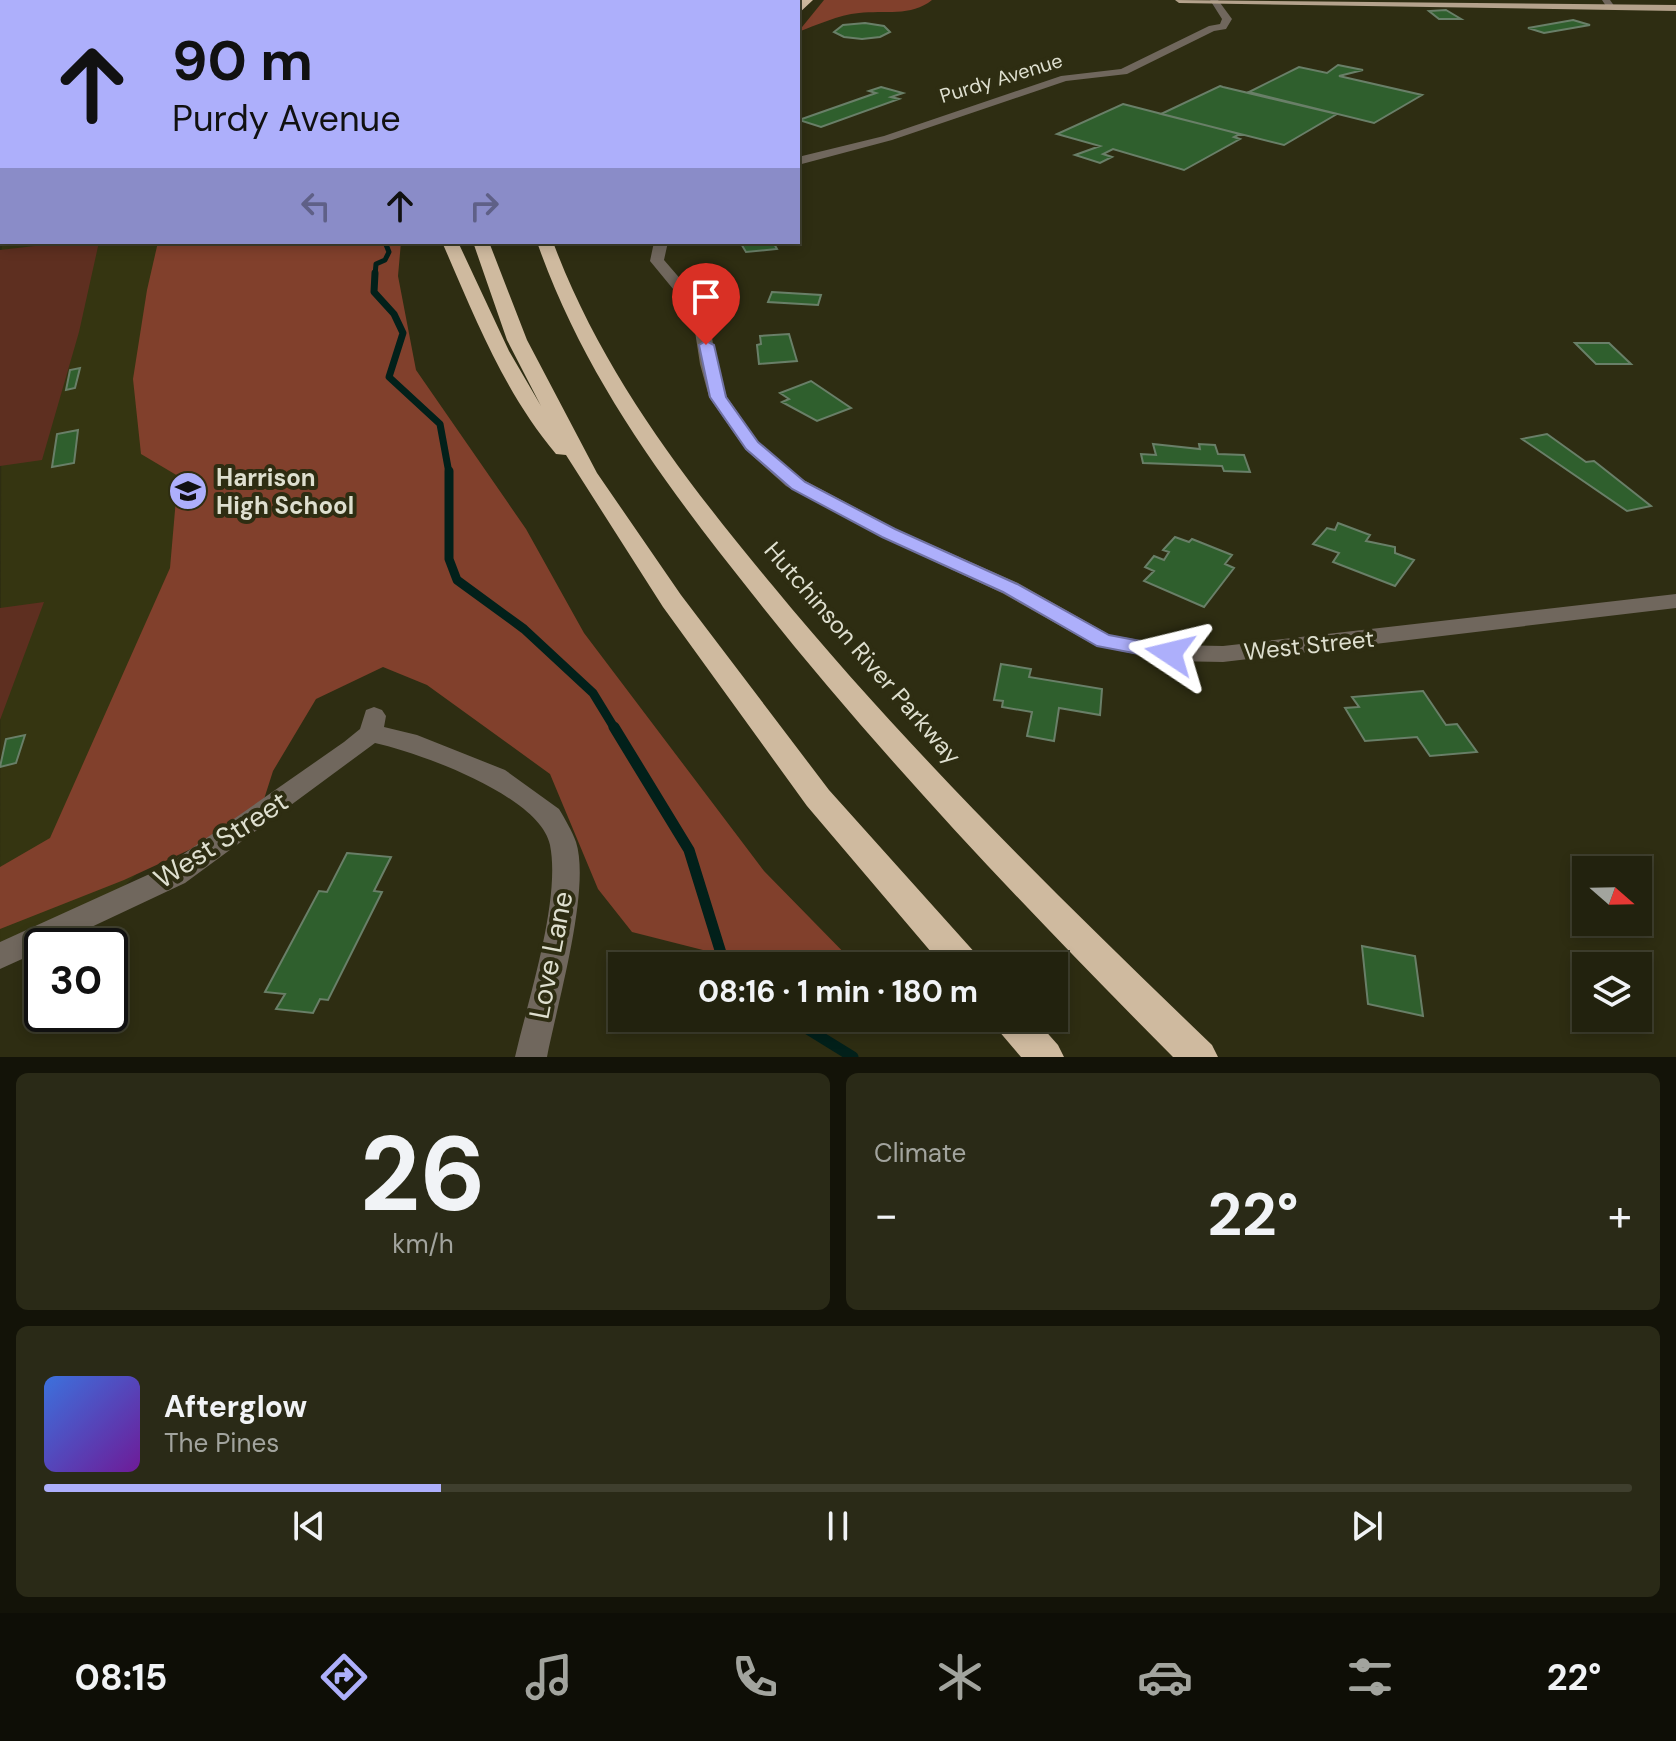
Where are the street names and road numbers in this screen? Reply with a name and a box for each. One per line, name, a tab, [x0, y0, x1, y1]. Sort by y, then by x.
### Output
street label: Purdy Avenue	[936, 47, 1066, 109]
street label: Hutchinson River Parkway	[758, 535, 968, 771]
street label: West Street	[1242, 623, 1376, 667]
street label: West Street	[147, 783, 295, 897]
street label: Love Lane	[520, 888, 582, 1022]

